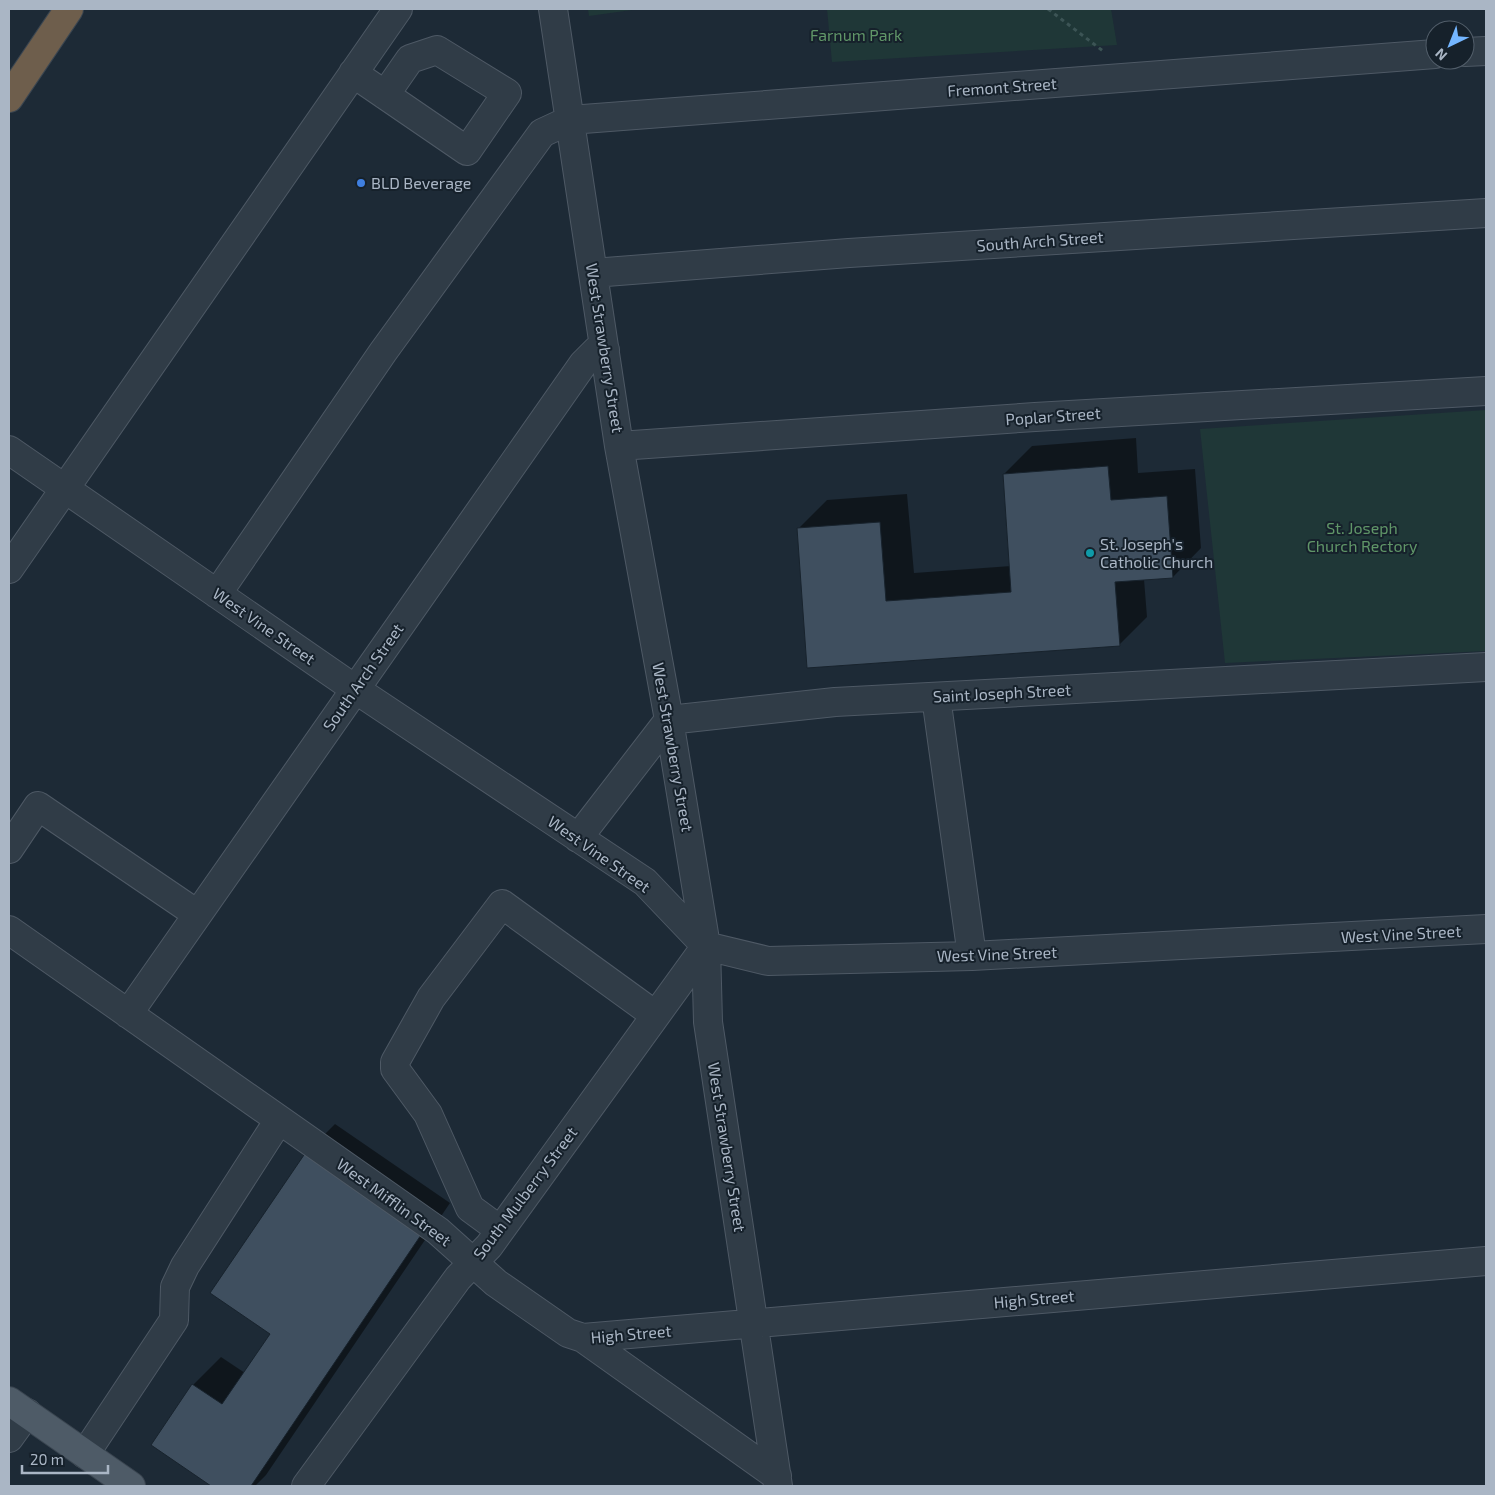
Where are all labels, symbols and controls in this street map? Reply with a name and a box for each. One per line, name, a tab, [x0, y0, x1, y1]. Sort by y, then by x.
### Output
north arrow	[1425, 20, 1475, 70]
park label: Farnum Park	[810, 25, 902, 44]
text: N	[1431, 45, 1450, 65]
street label: Fremont Street	[947, 73, 1057, 100]
place label: BLD Beverage	[371, 173, 471, 192]
marker: BLD Beverage	[355, 177, 367, 189]
street label: South Arch Street	[976, 227, 1104, 254]
street label: West Strawberry Street	[583, 262, 628, 434]
street label: Poplar Street	[1005, 403, 1101, 428]
park label: St. Joseph Church Rectory	[1307, 518, 1418, 555]
place label: St. Joseph's Catholic Church	[1100, 534, 1213, 571]
marker: St. Joseph's Catholic Church	[1084, 547, 1096, 559]
street label: West Vine Street	[209, 583, 319, 668]
street label: South Arch Street	[318, 619, 407, 734]
street label: West Strawberry Street	[649, 661, 698, 833]
street label: Saint Joseph Street	[932, 679, 1071, 706]
street label: West Vine Street	[544, 811, 654, 896]
street label: West Vine Street	[1340, 921, 1462, 946]
street label: West Vine Street	[936, 942, 1058, 965]
street label: West Strawberry Street	[705, 1061, 750, 1233]
street label: South Mulberry Street	[469, 1123, 581, 1263]
street label: West Mifflin Street	[333, 1154, 455, 1249]
street label: High Street	[993, 1286, 1075, 1311]
street label: High Street	[590, 1321, 672, 1346]
scale bar	[22, 1442, 109, 1474]
text: 20 m	[30, 1450, 64, 1468]

